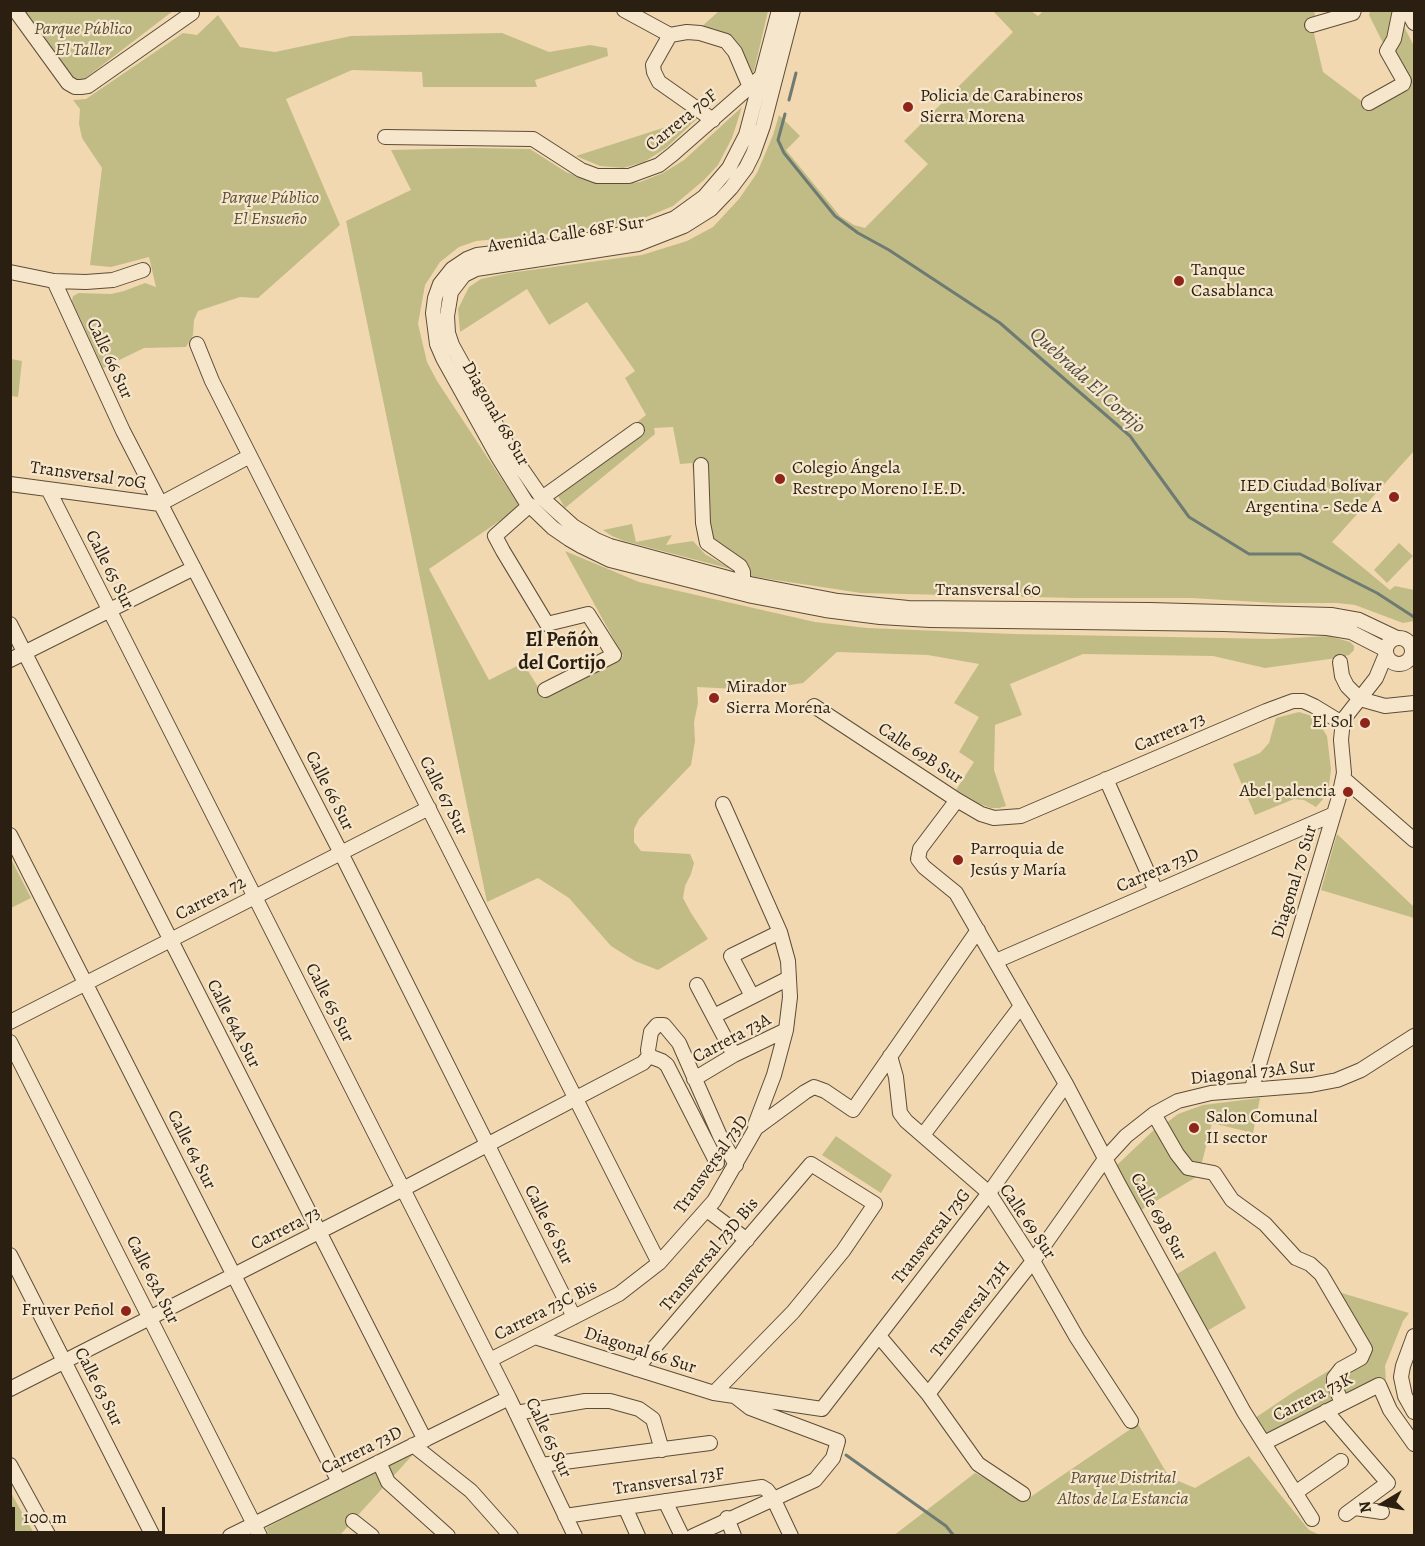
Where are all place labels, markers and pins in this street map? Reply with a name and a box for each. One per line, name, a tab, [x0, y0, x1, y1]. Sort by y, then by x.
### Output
place label: Policia de Carabineros Sierra Morena	[920, 86, 1083, 128]
marker: Policia de Carabineros Sierra Morena	[901, 100, 915, 114]
place label: Tanque Casablanca	[1191, 260, 1274, 302]
marker: Tanque Casablanca	[1172, 274, 1186, 288]
place label: Colegio Ángela Restrepo Moreno I.E.D.	[792, 458, 966, 500]
marker: Colegio Ángela Restrepo Moreno I.E.D.	[773, 472, 787, 486]
place label: IED Ciudad Bolívar Argentina - Sede A	[1240, 476, 1382, 518]
marker: IED Ciudad Bolívar Argentina - Sede A	[1387, 490, 1401, 504]
place label: Mirador Sierra Morena	[726, 677, 831, 720]
marker: Mirador Sierra Morena	[707, 691, 721, 705]
place label: El Sol	[1312, 712, 1353, 734]
marker: El Sol	[1358, 716, 1372, 730]
place label: Abel palencia	[1239, 781, 1336, 803]
marker: Abel palencia	[1341, 785, 1355, 799]
place label: Parroquia de Jesús y María	[970, 839, 1066, 882]
marker: Parroquia de Jesús y María	[951, 853, 965, 867]
place label: Salon Comunal II sector	[1206, 1107, 1318, 1150]
marker: Salon Comunal II sector	[1187, 1121, 1201, 1135]
place label: Fruver Peñol	[22, 1300, 114, 1322]
marker: Fruver Peñol	[119, 1304, 133, 1318]

